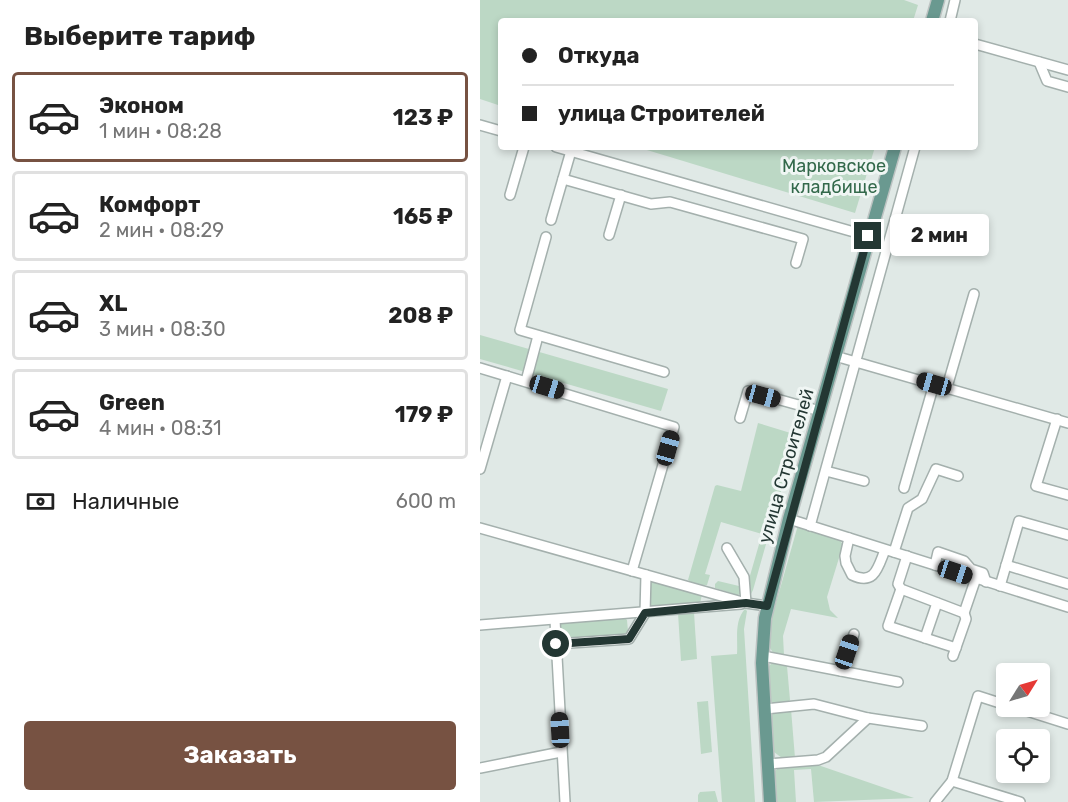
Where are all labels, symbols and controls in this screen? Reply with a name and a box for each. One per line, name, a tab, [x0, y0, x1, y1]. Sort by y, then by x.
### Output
text: Выберите тариф	[24, 20, 255, 52]
text: Откуда	[558, 42, 640, 69]
icon: car	[27, 90, 81, 144]
text: Эконом	[99, 92, 184, 119]
text: улица Строителей	[558, 100, 765, 127]
text: 123 ₽	[393, 104, 453, 131]
text: 1 мин · 08:28	[99, 119, 222, 143]
park label: Марковское кладбище	[782, 155, 886, 198]
icon: car	[27, 189, 81, 243]
text: Комфорт	[99, 191, 200, 218]
text: 165 ₽	[393, 203, 453, 230]
callout: 2 мин	[889, 215, 988, 257]
text: 2 мин · 08:29	[99, 218, 224, 242]
route end	[854, 222, 881, 249]
text: 2 мин	[911, 223, 968, 247]
icon: car	[27, 288, 81, 342]
text: XL	[99, 290, 127, 317]
text: 208 ₽	[388, 302, 453, 329]
text: 3 мин · 08:30	[99, 317, 226, 341]
car	[914, 370, 954, 398]
car	[527, 373, 567, 401]
car	[743, 383, 783, 409]
street label: улица Строителей	[753, 386, 819, 546]
icon: car	[27, 387, 81, 441]
text: Green	[99, 389, 165, 416]
text: 179 ₽	[395, 401, 453, 428]
text: 4 мин · 08:31	[99, 416, 221, 440]
car	[654, 428, 682, 468]
icon: cash	[24, 485, 57, 518]
text: Наличные	[72, 488, 179, 515]
text: 600 m	[396, 489, 456, 513]
car	[935, 558, 975, 586]
route start	[542, 630, 569, 657]
car	[833, 632, 861, 672]
north arrow	[996, 663, 1050, 717]
map controls	[996, 663, 1050, 783]
car	[550, 712, 570, 748]
button: Заказать	[24, 721, 456, 790]
button: locate	[996, 729, 1050, 783]

